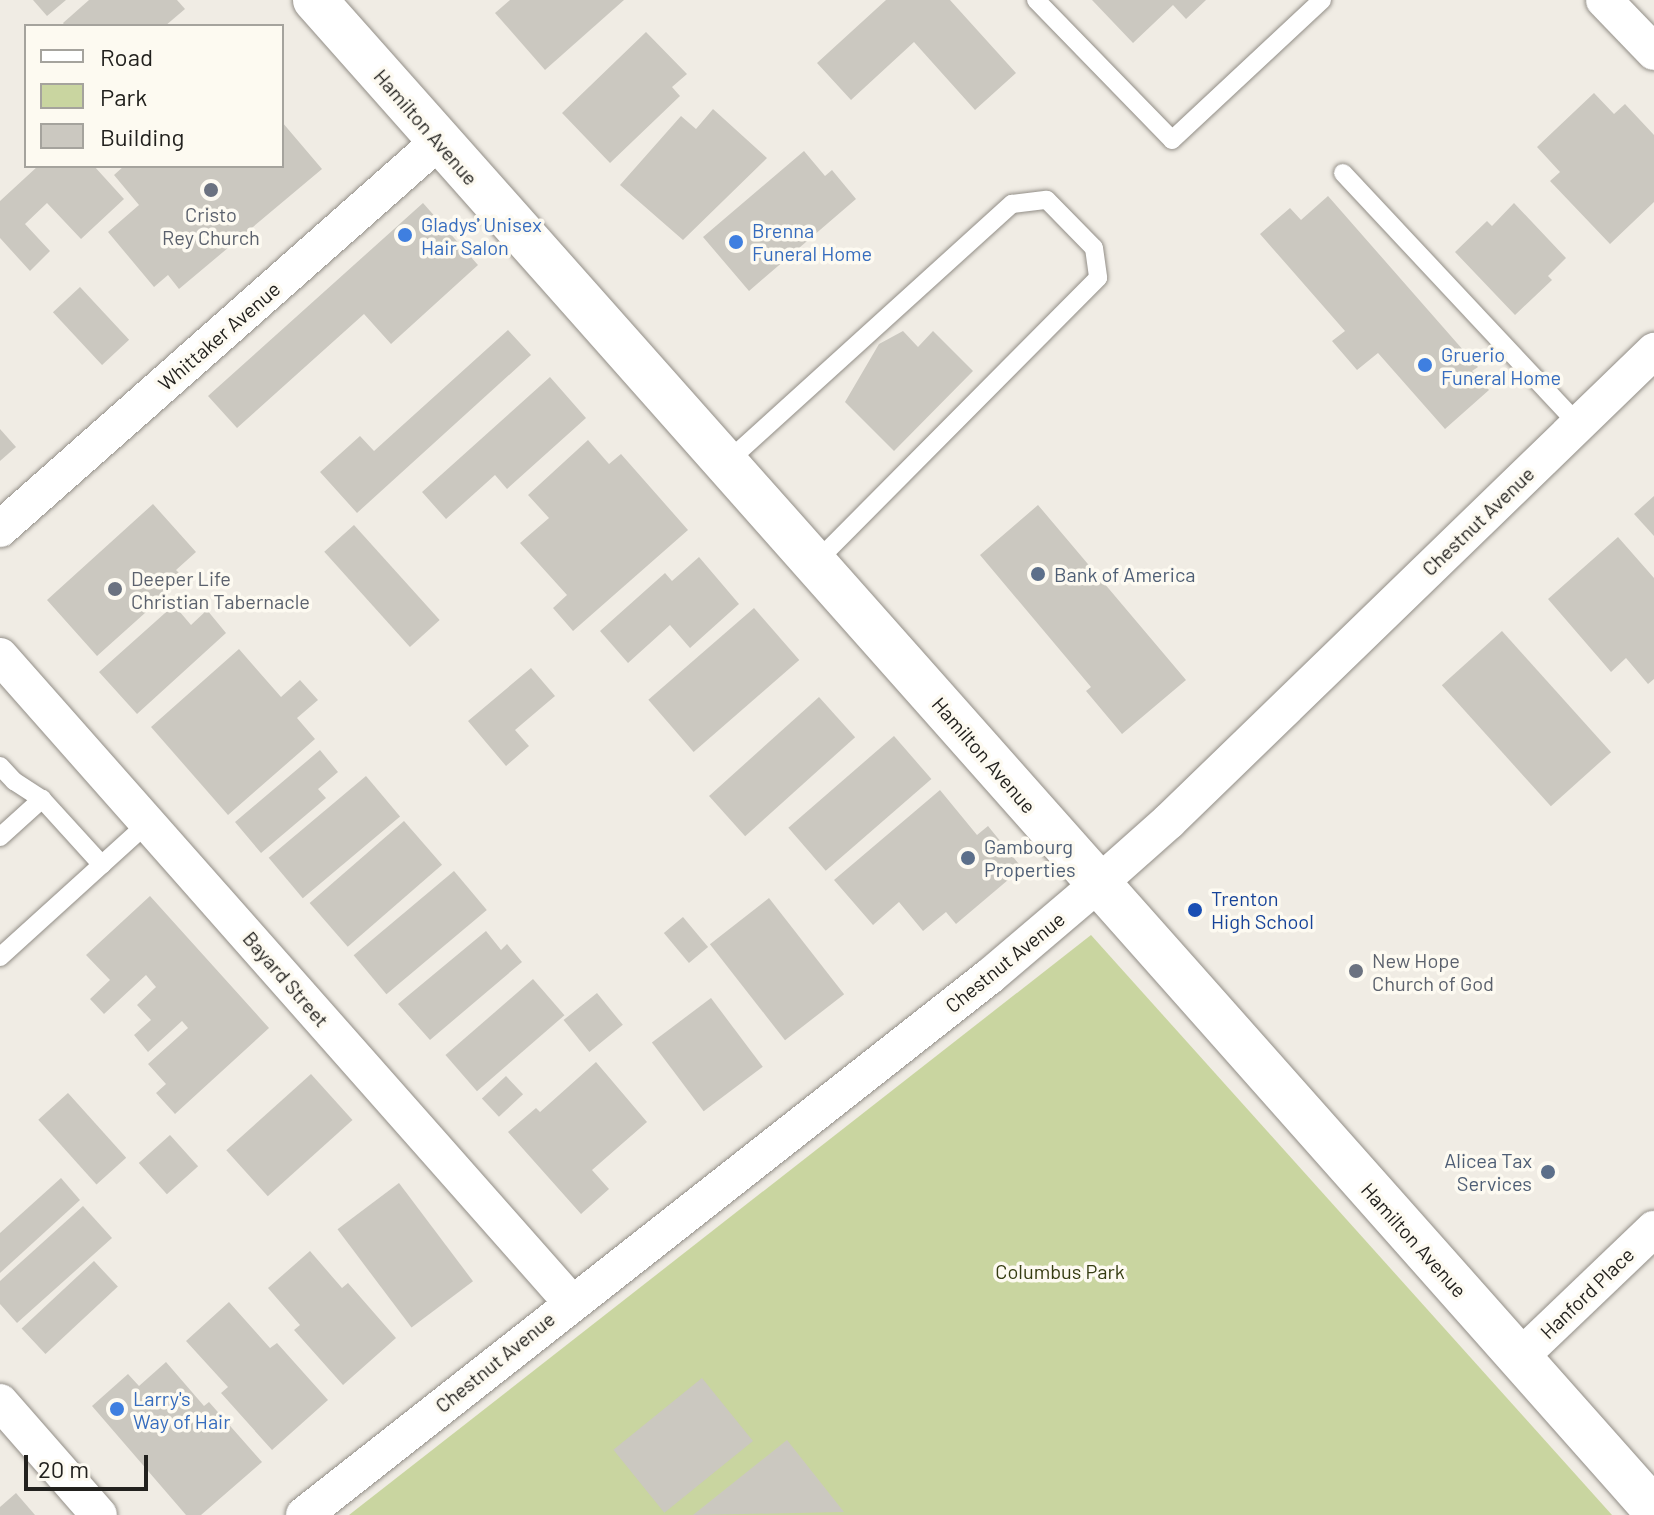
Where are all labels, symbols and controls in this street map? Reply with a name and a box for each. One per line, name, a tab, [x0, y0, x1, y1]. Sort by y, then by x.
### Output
legend	[24, 24, 284, 168]
text: Road	[100, 42, 153, 71]
street label: Hamilton Avenue	[369, 64, 483, 190]
text: Park	[100, 82, 147, 111]
text: Building	[100, 122, 184, 151]
marker: Cristo Rey Church	[202, 181, 220, 199]
place label: Cristo Rey Church	[162, 202, 260, 249]
place label: Gladys' Unisex Hair Salon	[421, 212, 542, 259]
place label: Brenna Funeral Home	[752, 218, 872, 265]
marker: Gladys' Unisex Hair Salon	[396, 226, 414, 244]
marker: Brenna Funeral Home	[727, 233, 745, 251]
street label: Whittaker Avenue	[153, 277, 285, 395]
place label: Gruerio Funeral Home	[1441, 342, 1561, 389]
marker: Gruerio Funeral Home	[1416, 356, 1434, 374]
street label: Chestnut Avenue	[1417, 461, 1539, 581]
place label: Bank of America	[1054, 562, 1196, 586]
marker: Bank of America	[1029, 565, 1047, 583]
place label: Deeper Life Christian Tabernacle	[131, 566, 310, 613]
marker: Deeper Life Christian Tabernacle	[106, 580, 124, 598]
street label: Hamilton Avenue	[927, 692, 1041, 818]
place label: Gambourg Properties	[984, 834, 1076, 881]
marker: Gambourg Properties	[959, 849, 977, 867]
place label: Trenton High School	[1211, 886, 1314, 933]
marker: Trenton High School	[1186, 901, 1204, 919]
street label: Chestnut Avenue	[941, 907, 1069, 1017]
street label: Bayard Street	[238, 926, 334, 1032]
place label: New Hope Church of God	[1372, 948, 1494, 995]
marker: New Hope Church of God	[1347, 962, 1365, 980]
place label: Alicea Tax Services	[1444, 1148, 1532, 1195]
marker: Alicea Tax Services	[1539, 1163, 1557, 1181]
street label: Hamilton Avenue	[1356, 1178, 1472, 1302]
street label: Hanford Place	[1535, 1242, 1639, 1344]
park label: Columbus Park	[995, 1259, 1125, 1283]
street label: Chestnut Avenue	[431, 1307, 559, 1417]
place label: Larry's Way of Hair	[133, 1386, 230, 1433]
marker: Larry's Way of Hair	[108, 1400, 126, 1418]
scale bar	[28, 1439, 152, 1489]
text: 20 m	[38, 1454, 89, 1483]

